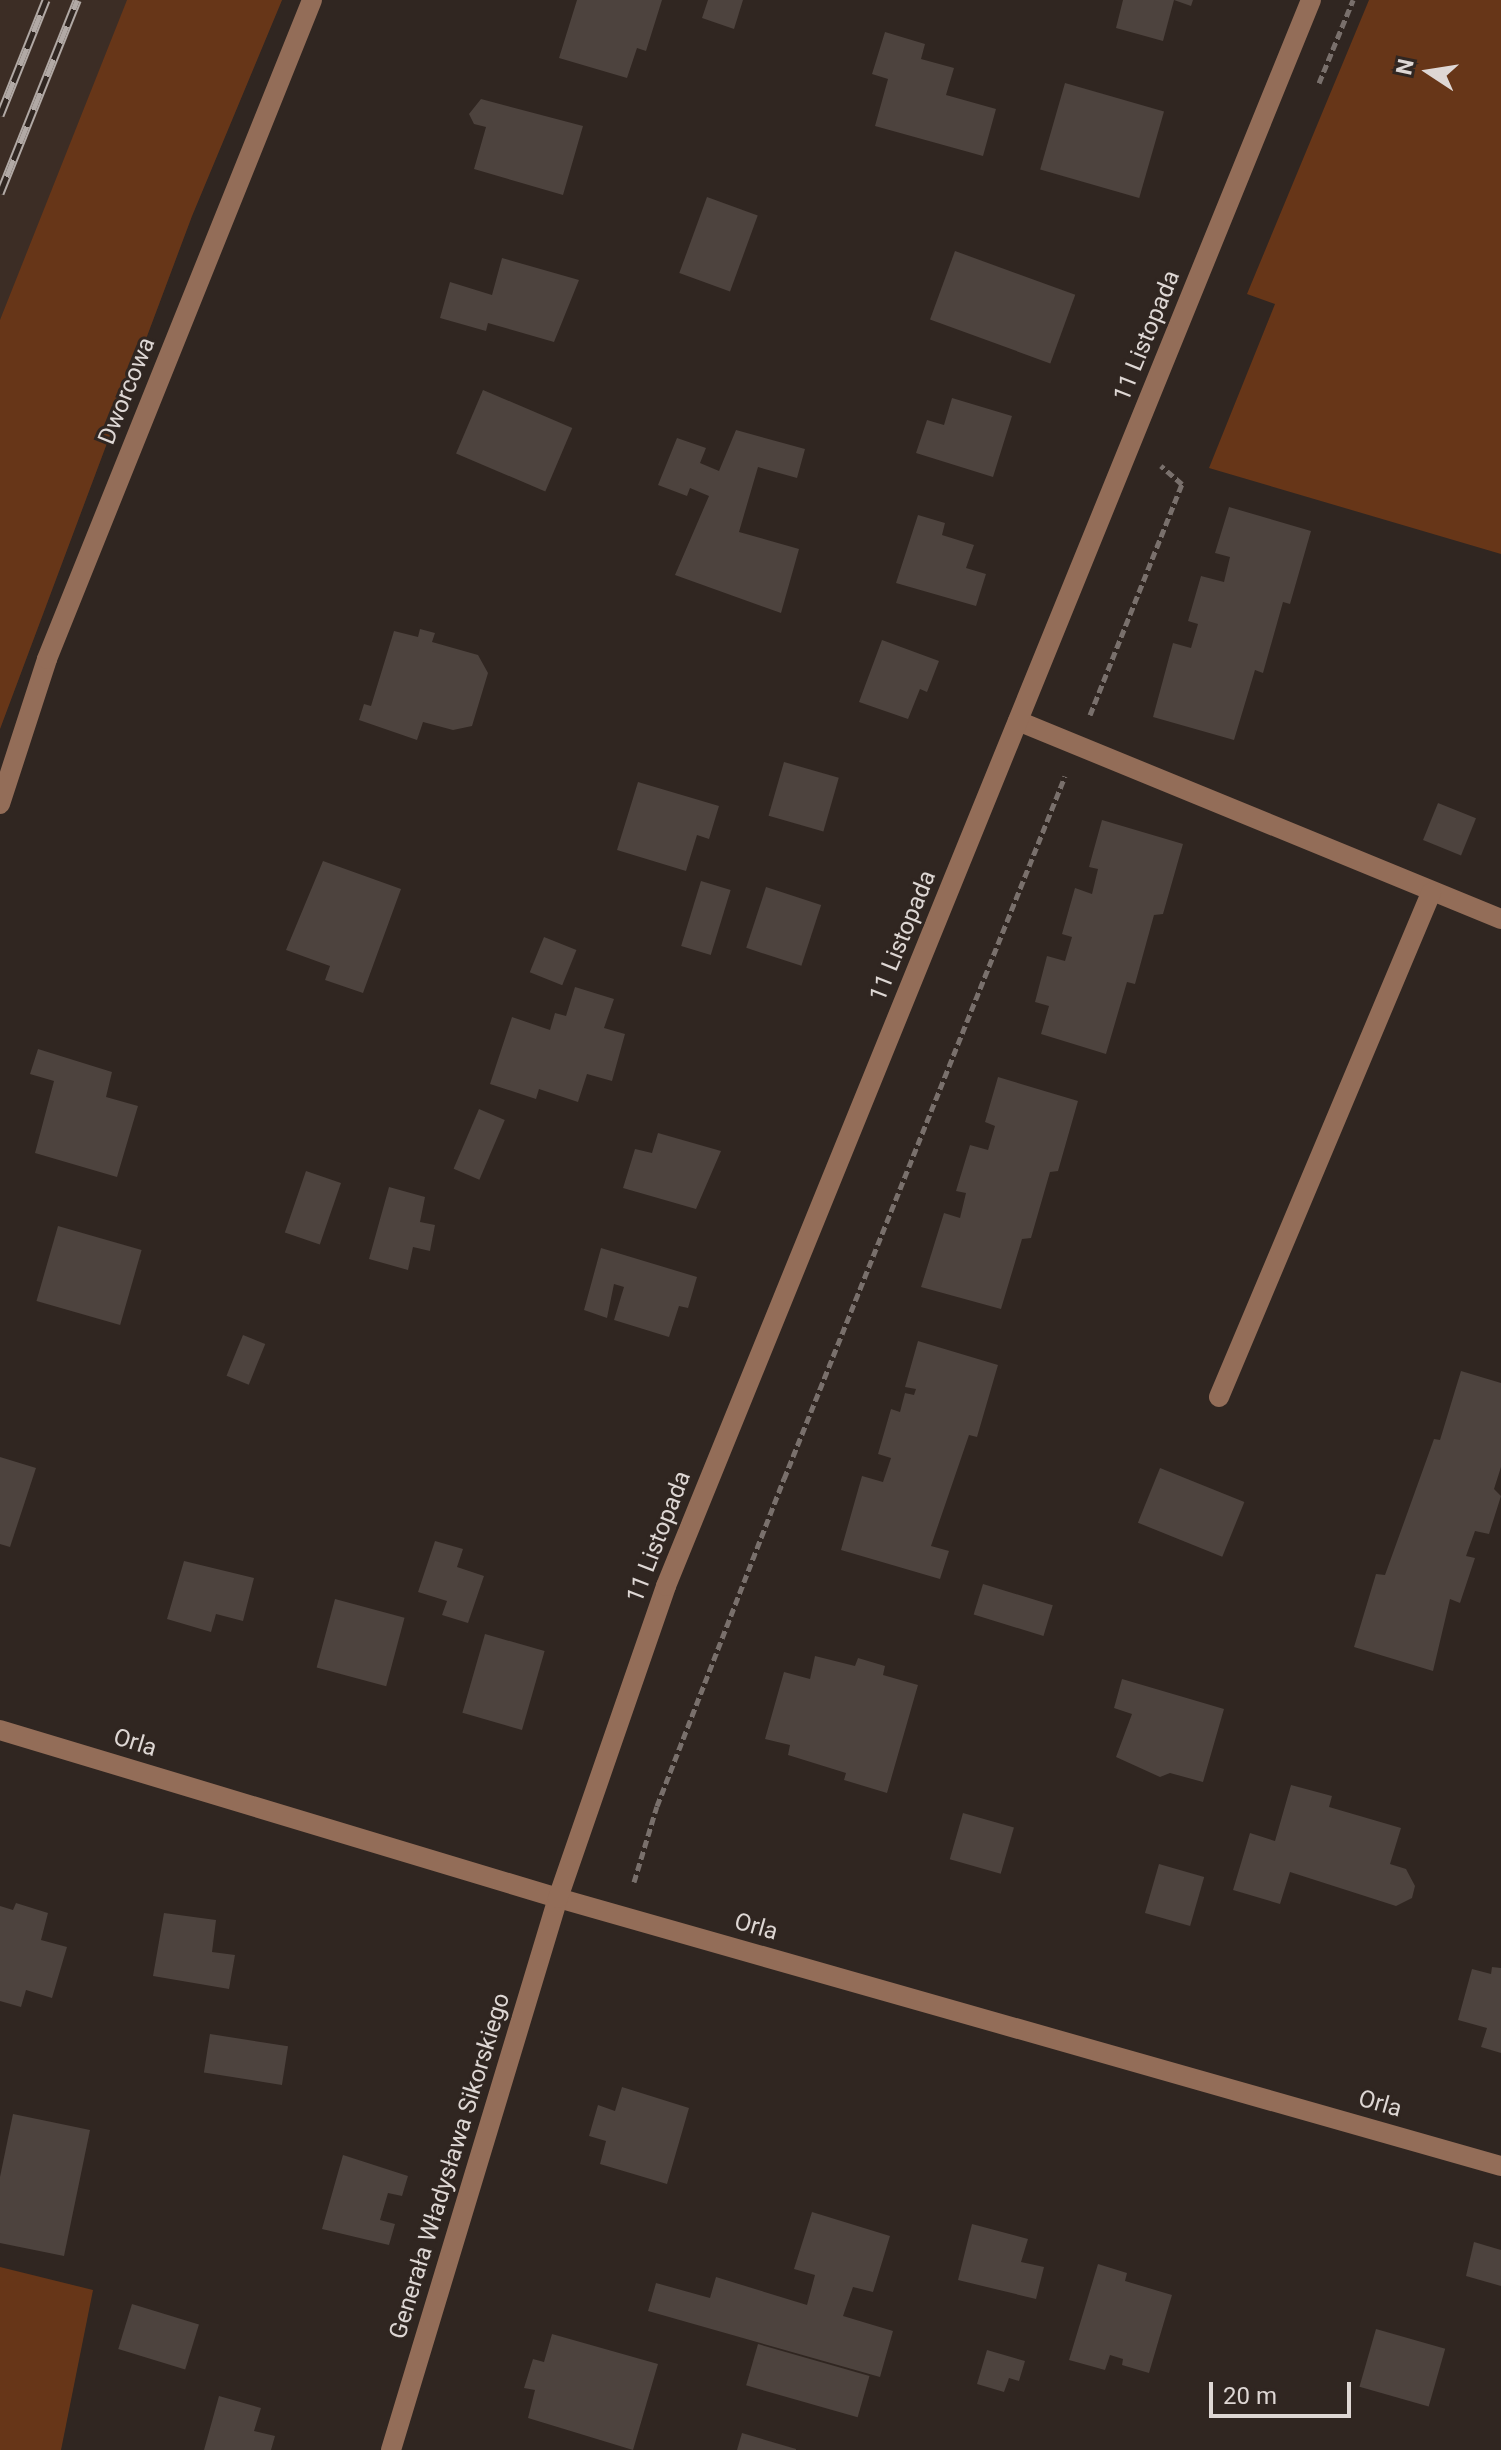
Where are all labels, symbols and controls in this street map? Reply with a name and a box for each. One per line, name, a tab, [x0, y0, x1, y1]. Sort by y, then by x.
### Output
north arrow	[1389, 32, 1469, 112]
text: N	[1391, 57, 1419, 77]
street label: 11 Listopada	[1108, 266, 1186, 406]
street label: Dworcowa	[93, 333, 161, 449]
street label: 11 Listopada	[864, 866, 942, 1006]
street label: 11 Listopada	[621, 1467, 697, 1607]
street label: Orla	[110, 1723, 160, 1763]
street label: Orla	[731, 1907, 781, 1947]
street label: Generała Władysława Sikorskiego	[384, 1989, 516, 2343]
street label: Orla	[1355, 2084, 1405, 2124]
scale bar	[1213, 2366, 1355, 2416]
text: 20 m	[1223, 2382, 1277, 2410]

